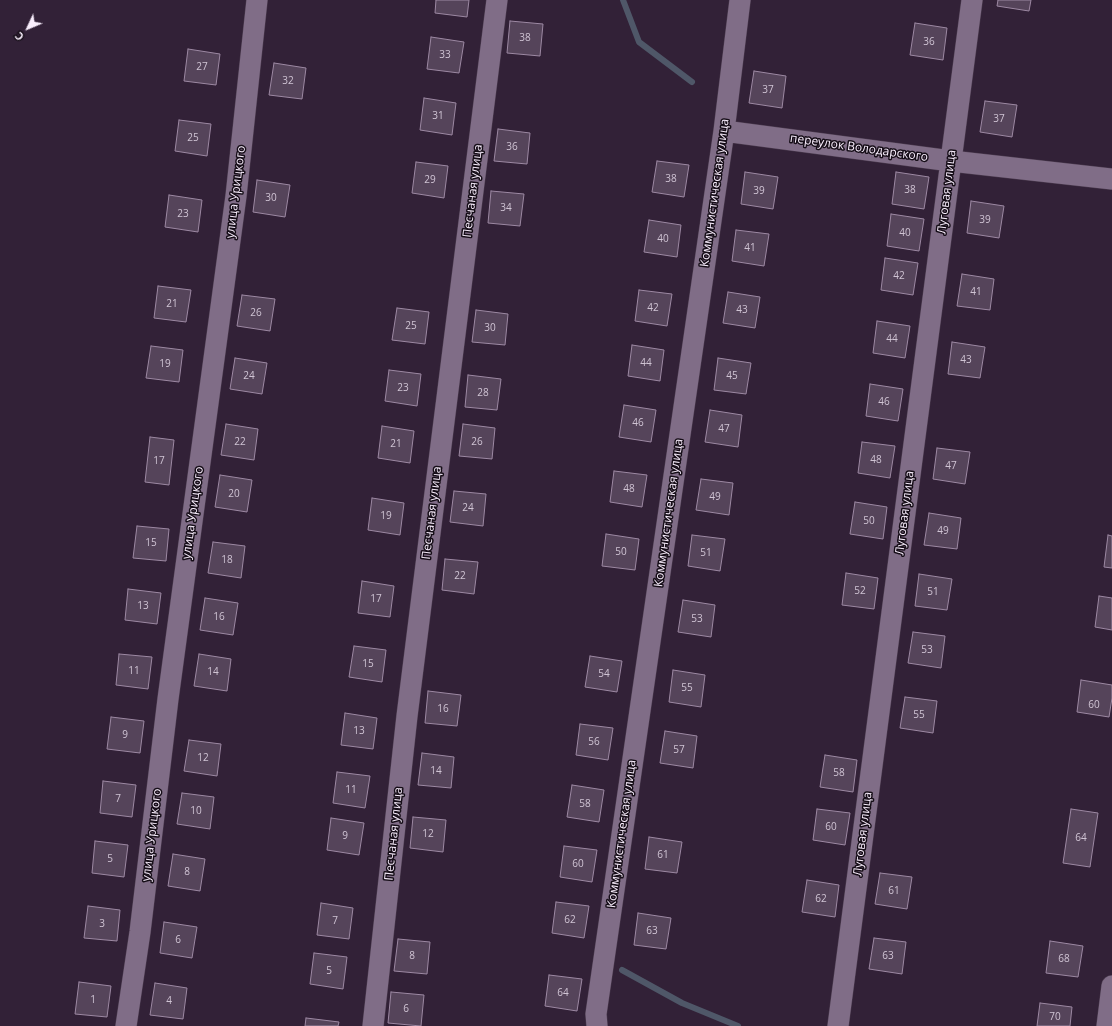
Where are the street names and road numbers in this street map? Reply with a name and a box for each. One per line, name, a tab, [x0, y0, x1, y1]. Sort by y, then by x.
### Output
street label: Коммунистическая улица	[697, 118, 733, 268]
street label: переулок Володарского	[789, 131, 929, 165]
street label: Песчаная улица	[460, 144, 486, 238]
street label: улица Урицкого	[223, 145, 249, 239]
street label: Луговая улица	[935, 149, 959, 235]
street label: Коммунистическая улица	[651, 438, 687, 588]
street label: улица Урицкого	[179, 466, 207, 560]
street label: Песчаная улица	[419, 466, 445, 560]
street label: Луговая улица	[893, 470, 917, 556]
street label: Коммунистическая улица	[604, 759, 640, 909]
street label: Песчаная улица	[382, 787, 406, 881]
street label: улица Урицкого	[139, 788, 165, 882]
street label: Луговая улица	[851, 791, 875, 877]

